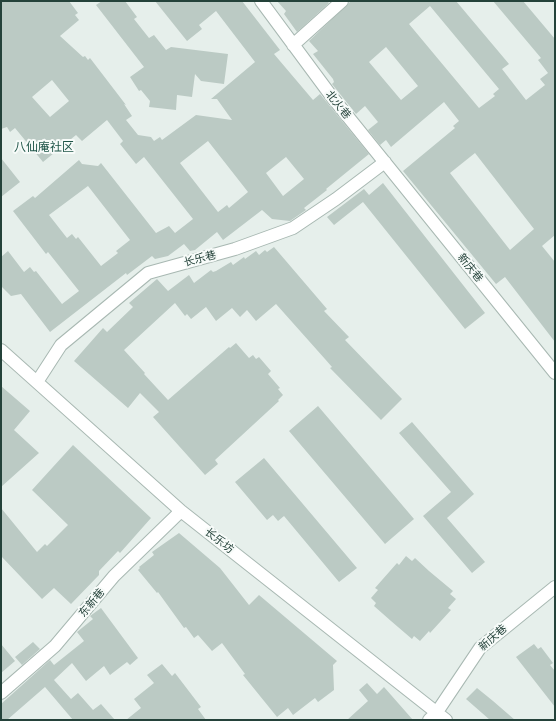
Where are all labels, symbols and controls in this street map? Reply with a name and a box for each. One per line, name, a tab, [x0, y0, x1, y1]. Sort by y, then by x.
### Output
street label: 北火巷	[322, 88, 354, 122]
district label: 八仙庵社区	[14, 141, 74, 155]
street label: 长乐巷	[182, 248, 218, 270]
street label: 新庆巷	[454, 251, 486, 285]
street label: 长乐坊	[202, 526, 236, 556]
street label: 东新巷	[76, 586, 108, 620]
street label: 新庆巷	[476, 622, 510, 654]

